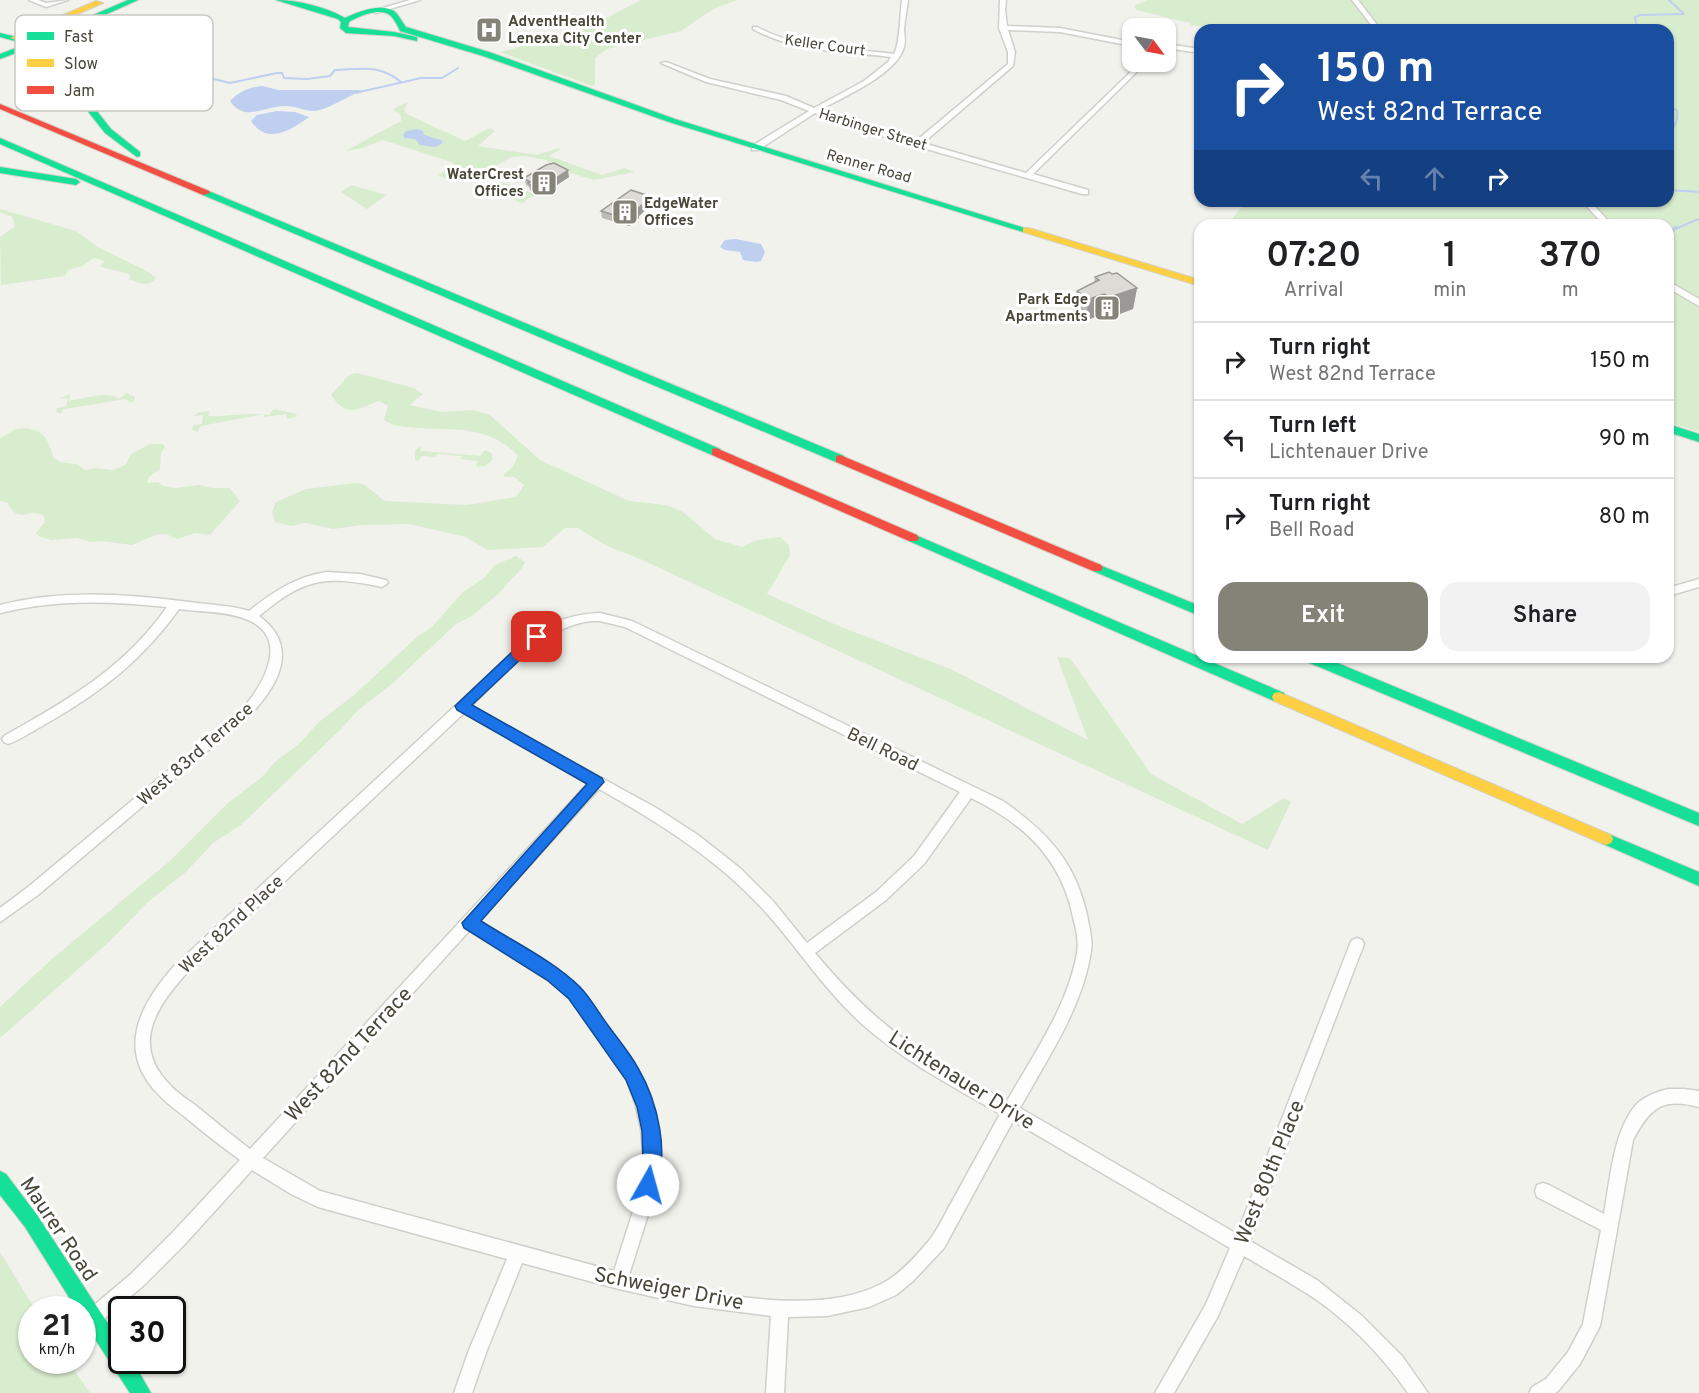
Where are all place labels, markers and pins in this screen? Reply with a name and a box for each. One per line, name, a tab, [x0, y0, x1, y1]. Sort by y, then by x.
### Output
place label: AdventHealth Lenexa City Center	[508, 13, 642, 49]
hospital icon: AdventHealth Lenexa City Center	[474, 15, 504, 45]
place label: WaterCrest Offices	[447, 166, 524, 202]
building icon: WaterCrest Offices	[529, 168, 559, 198]
place label: EdgeWater Offices	[644, 195, 719, 231]
building icon: EdgeWater Offices	[610, 197, 640, 227]
place label: Park Edge Apartments	[1005, 291, 1088, 327]
building icon: Park Edge Apartments	[1092, 293, 1122, 323]
pin	[511, 611, 562, 662]

